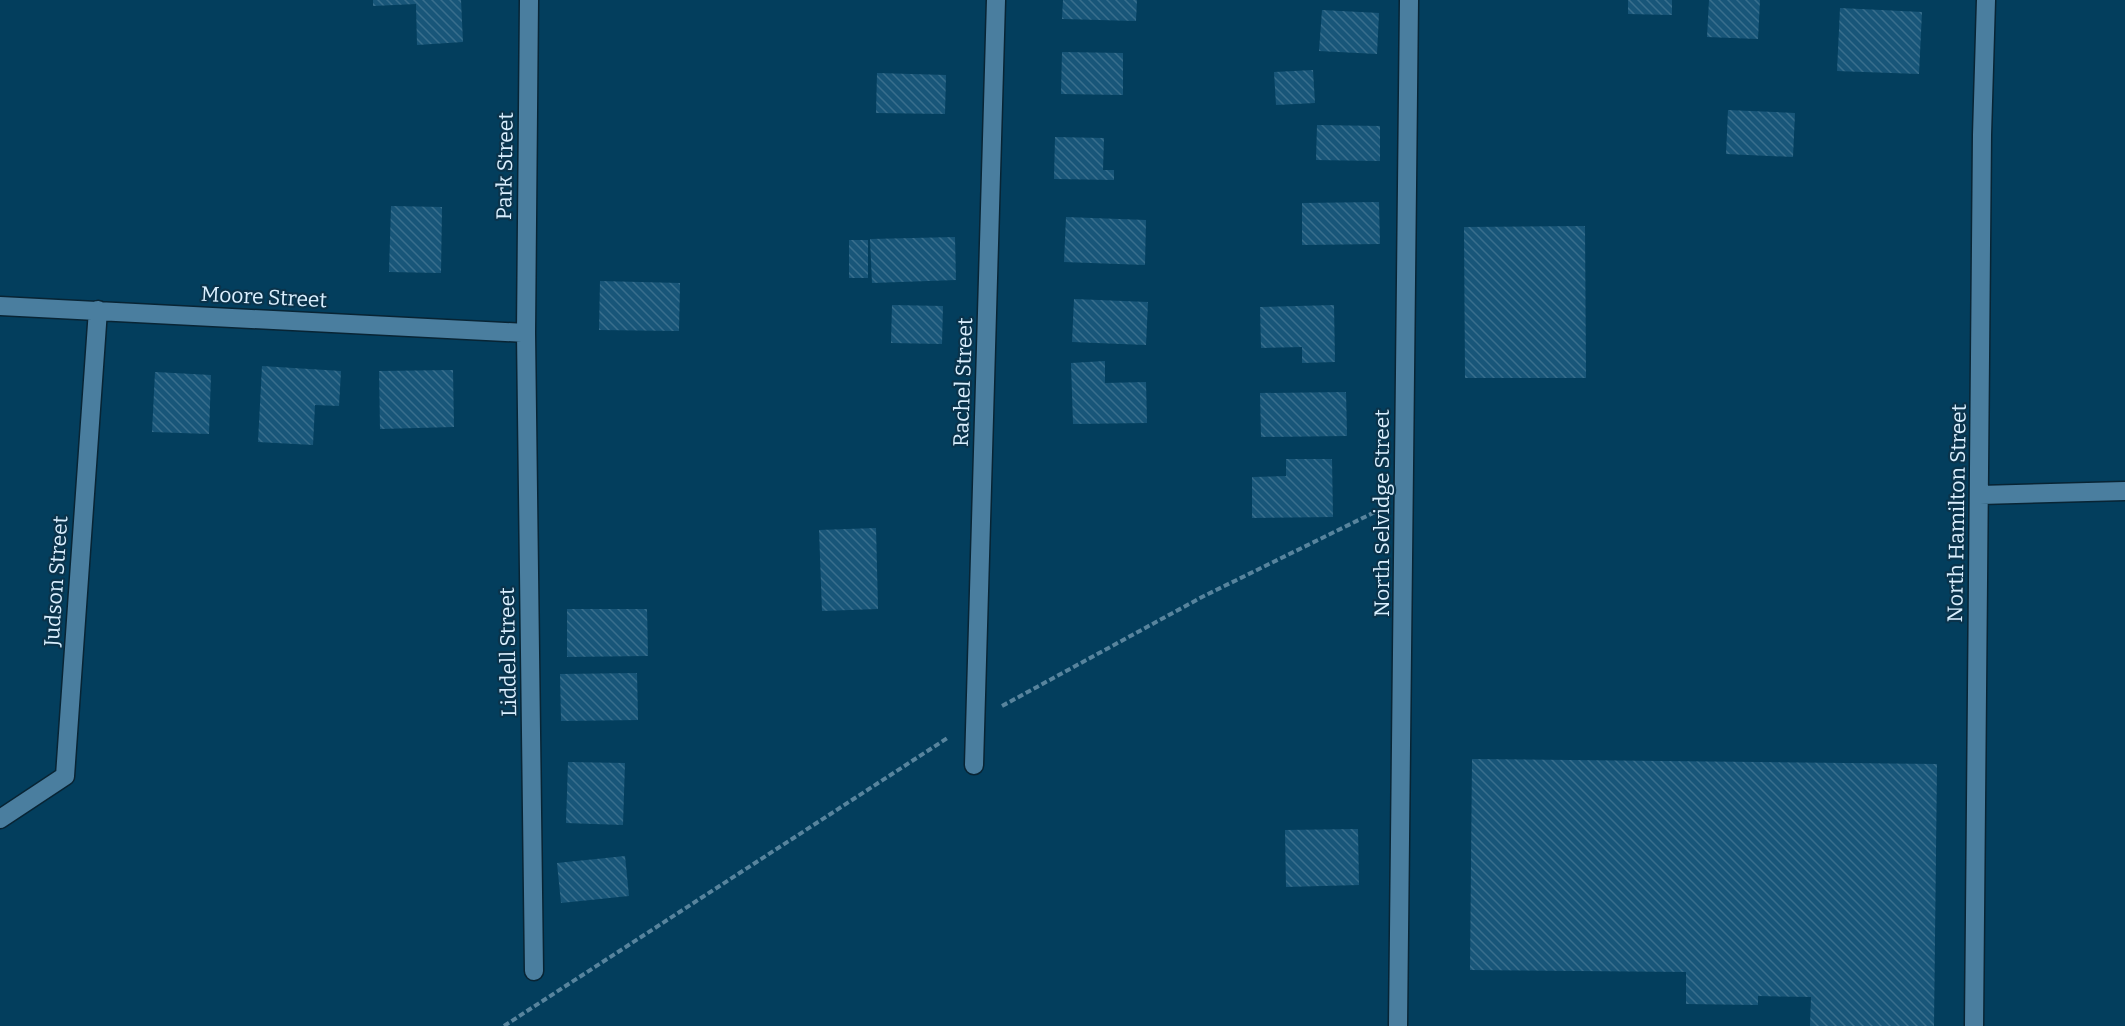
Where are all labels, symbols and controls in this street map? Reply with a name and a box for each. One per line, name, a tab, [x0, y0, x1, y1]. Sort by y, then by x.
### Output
street label: Park Street	[491, 112, 519, 220]
street label: Moore Street	[200, 281, 328, 313]
street label: Rachel Street	[948, 316, 978, 447]
street label: North Hamilton Street	[1942, 403, 1972, 623]
street label: North Selvidge Street	[1369, 409, 1395, 617]
street label: Judson Street	[38, 514, 74, 648]
street label: Liddell Street	[494, 587, 522, 717]

